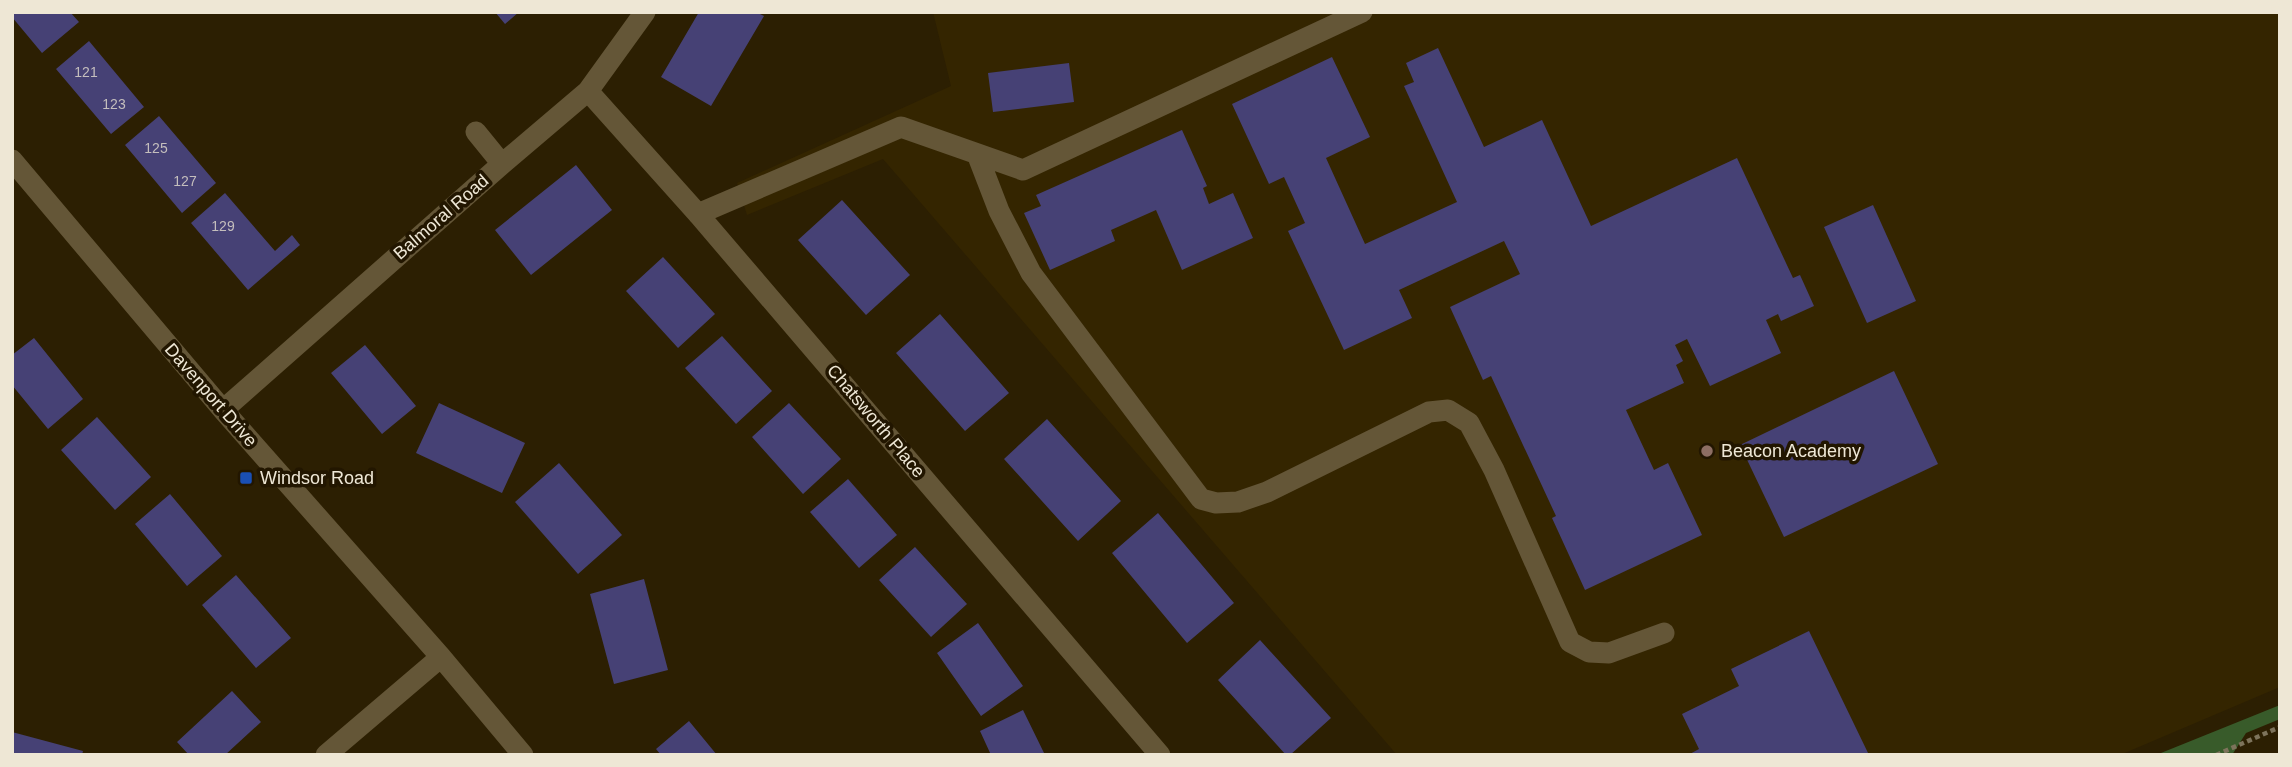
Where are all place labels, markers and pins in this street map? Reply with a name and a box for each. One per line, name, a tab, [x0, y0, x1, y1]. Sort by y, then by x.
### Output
place label: Beacon Academy	[1721, 441, 1861, 461]
marker: Beacon Academy	[1699, 443, 1715, 459]
place label: Windsor Road	[260, 468, 374, 488]
marker: Windsor Road	[238, 470, 254, 486]

